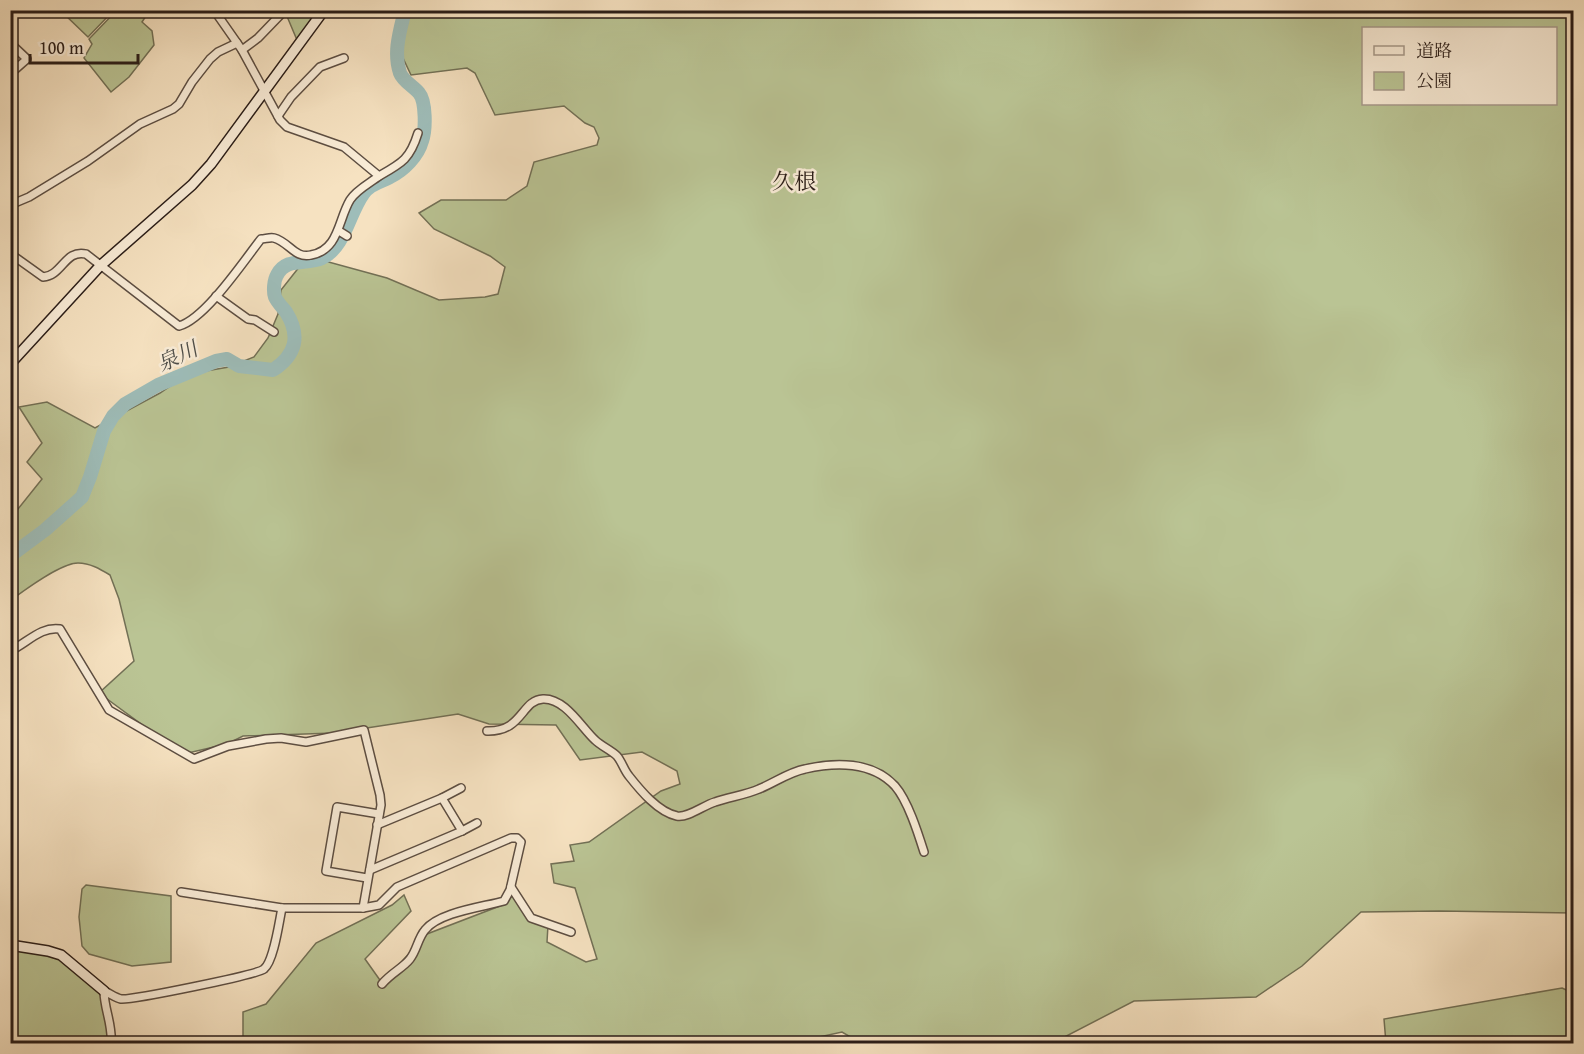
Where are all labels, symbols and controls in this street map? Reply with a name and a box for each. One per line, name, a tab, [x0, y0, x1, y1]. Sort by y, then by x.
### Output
scale bar	[30, 27, 138, 65]
legend	[1362, 27, 1557, 105]
text: 100 m	[39, 34, 84, 61]
text: 道路	[1416, 37, 1452, 64]
text: 公園	[1416, 67, 1452, 94]
district label: 久根	[772, 165, 816, 197]
water label: 泉川	[151, 332, 204, 379]

